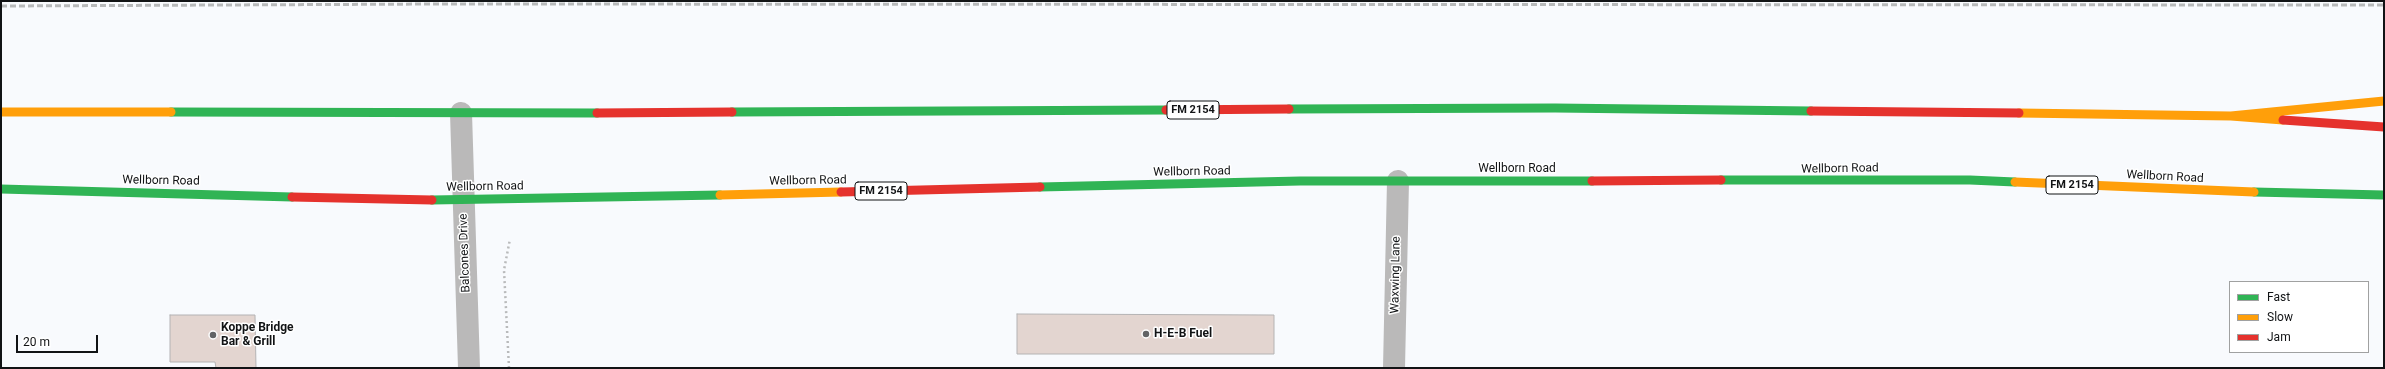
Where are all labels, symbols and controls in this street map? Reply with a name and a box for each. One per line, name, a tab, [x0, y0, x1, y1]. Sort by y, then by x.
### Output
road number: FM 2154	[1167, 101, 1219, 119]
street label: Wellborn Road	[1801, 161, 1879, 177]
street label: Wellborn Road	[1478, 162, 1556, 176]
street label: Wellborn Road	[1153, 164, 1231, 180]
street label: Wellborn Road	[2126, 168, 2204, 186]
street label: Wellborn Road	[122, 173, 200, 189]
street label: Wellborn Road	[769, 173, 847, 189]
road number: FM 2154	[2046, 176, 2098, 194]
street label: Wellborn Road	[446, 179, 524, 195]
road number: FM 2154	[855, 182, 907, 200]
street label: Balcones Drive	[456, 213, 474, 293]
street label: Waxwing Lane	[1388, 236, 1404, 314]
legend	[2229, 281, 2369, 353]
text: Fast	[2267, 290, 2290, 304]
text: Slow	[2267, 310, 2293, 324]
place label: Koppe Bridge Bar & Grill	[221, 321, 294, 349]
scale bar	[18, 327, 100, 353]
place label: H-E-B Fuel	[1154, 327, 1212, 341]
marker: H-E-B Fuel	[1141, 329, 1151, 339]
marker: Koppe Bridge Bar & Grill	[208, 330, 218, 340]
text: Jam	[2267, 330, 2291, 344]
text: 20 m	[23, 335, 50, 349]

